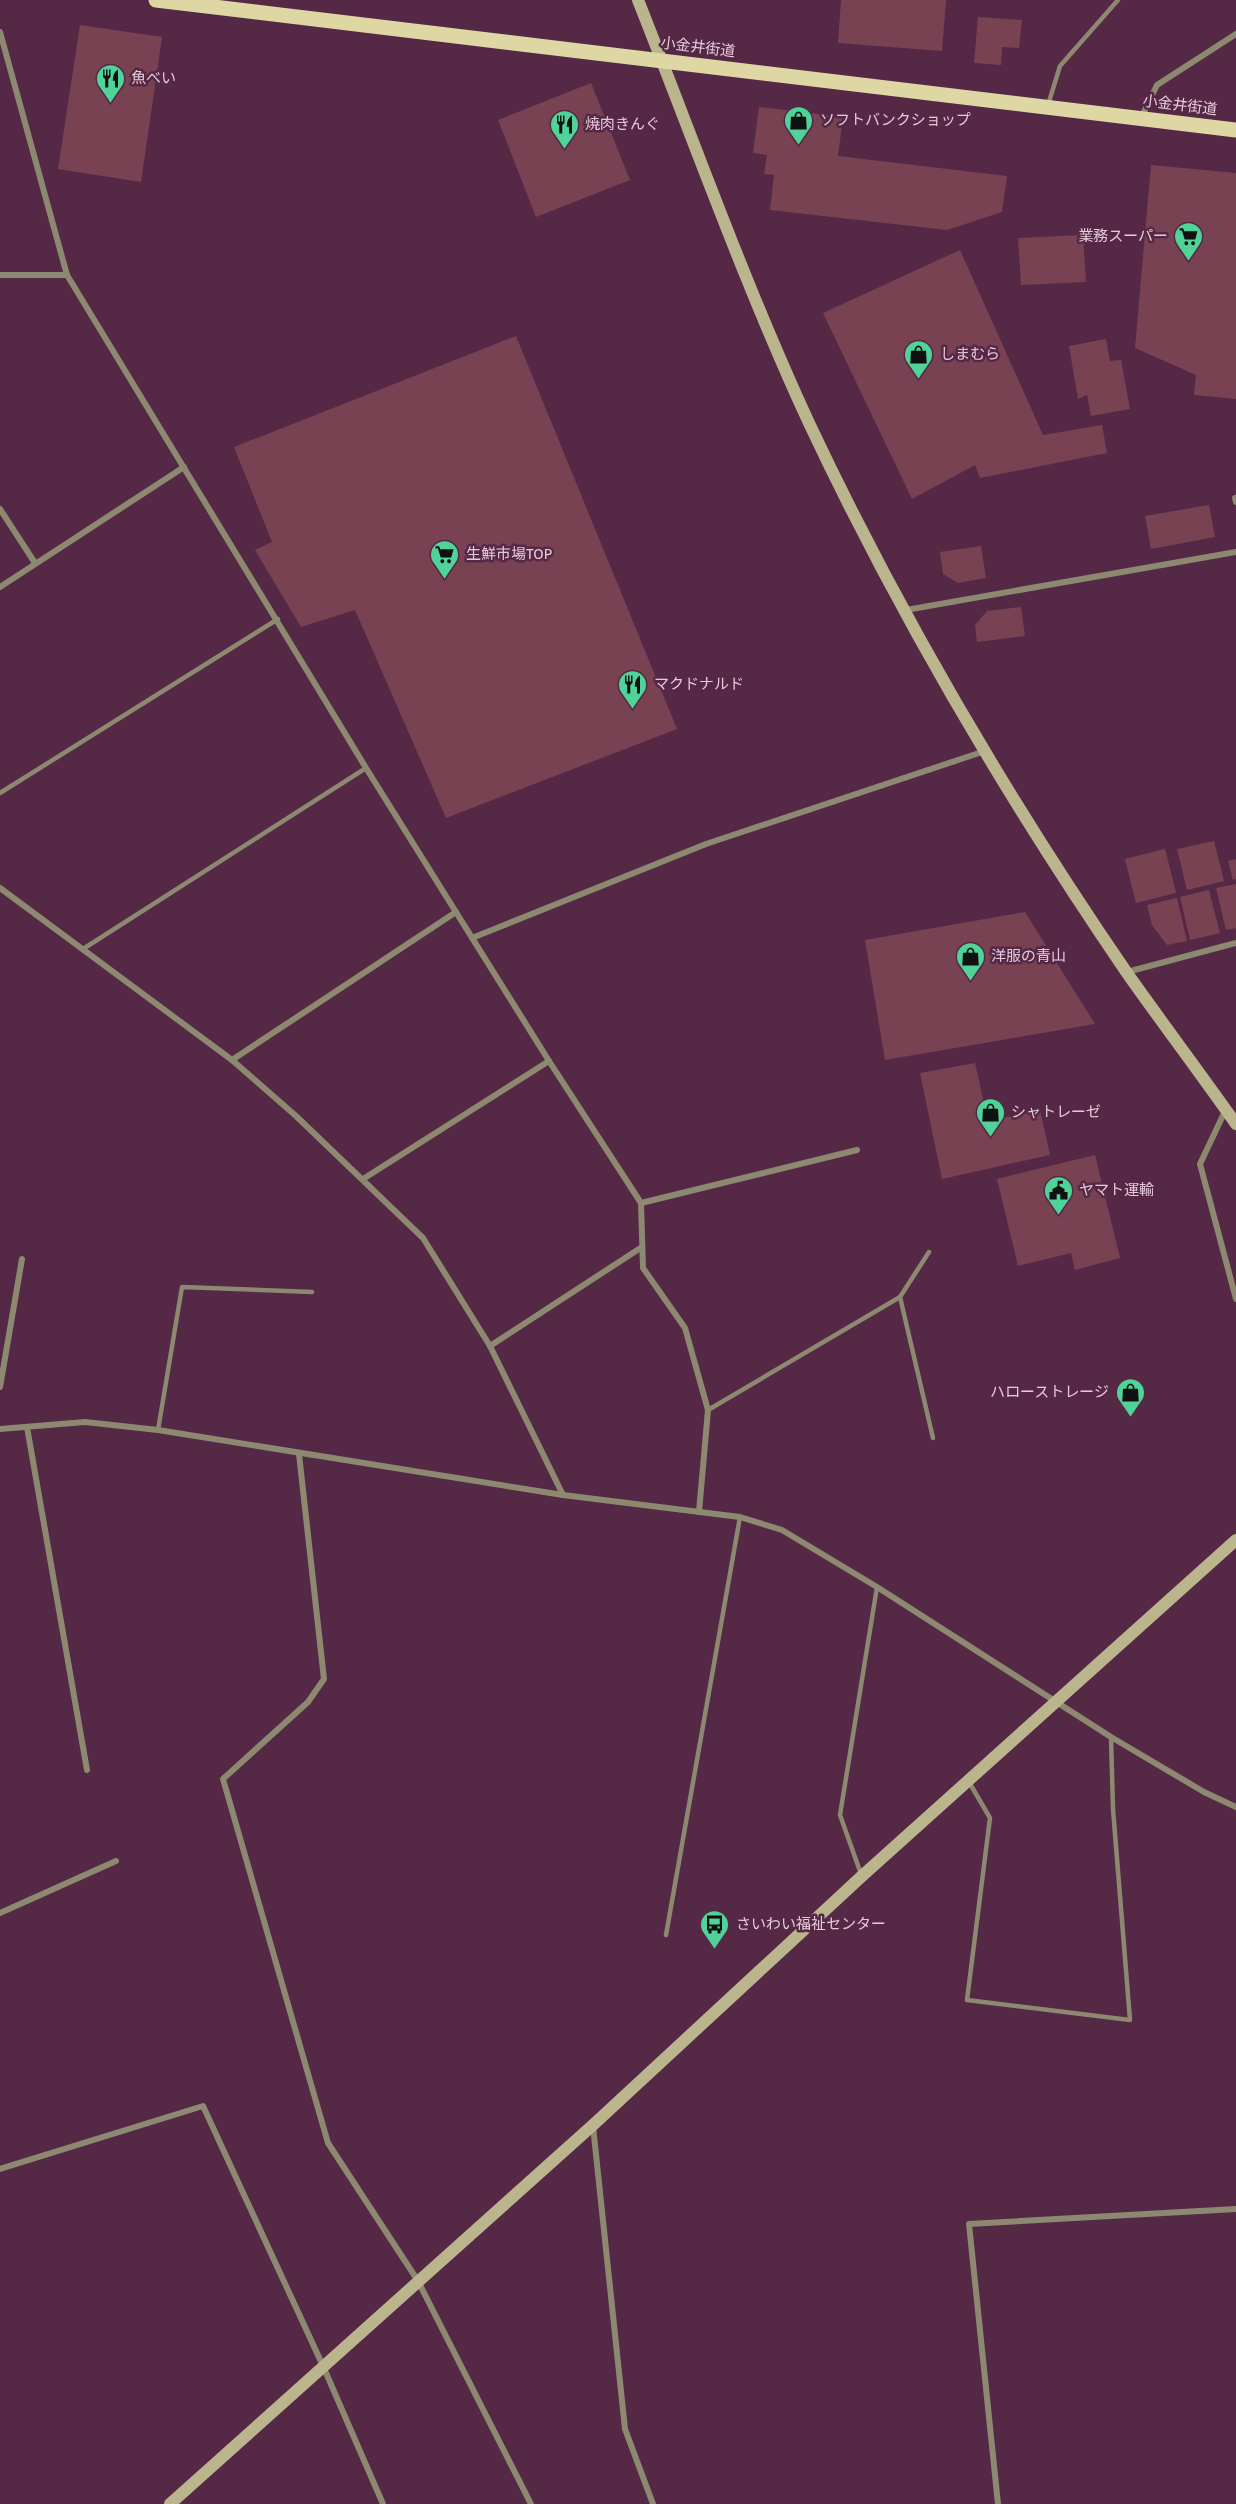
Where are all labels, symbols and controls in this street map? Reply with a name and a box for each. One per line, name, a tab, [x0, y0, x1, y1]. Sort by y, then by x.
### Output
street label: 小金井街道	[660, 33, 736, 61]
restaurant icon: 魚べい	[94, 62, 126, 104]
place label: 魚べい	[131, 69, 176, 87]
street label: 小金井街道	[1142, 91, 1218, 119]
shop icon: ソフトバンクショップ	[783, 104, 815, 146]
restaurant icon: 焼肉きんぐ	[548, 108, 580, 150]
place label: ソフトバンクショップ	[820, 111, 971, 129]
place label: 焼肉きんぐ	[585, 115, 660, 133]
supermarket icon: 業務スーパー	[1173, 220, 1205, 262]
place label: 業務スーパー	[1078, 227, 1168, 245]
shop icon: しまむら	[903, 338, 935, 380]
place label: しまむら	[940, 345, 1000, 363]
supermarket icon: 生鮮市場TOP	[429, 538, 461, 580]
place label: 生鮮市場TOP	[466, 545, 553, 563]
restaurant icon: マクドナルド	[617, 668, 649, 710]
place label: マクドナルド	[654, 675, 744, 693]
shop icon: 洋服の青山	[954, 940, 986, 982]
place label: 洋服の青山	[991, 947, 1066, 965]
shop icon: シャトレーゼ	[974, 1096, 1006, 1138]
place label: シャトレーゼ	[1011, 1103, 1101, 1121]
public building icon: ヤマト運輸	[1042, 1174, 1074, 1216]
place label: ヤマト運輸	[1079, 1181, 1154, 1199]
shop icon: ハローストレージ	[1114, 1376, 1146, 1418]
place label: ハローストレージ	[990, 1383, 1109, 1401]
bus stop icon: さいわい福祉センター	[699, 1908, 731, 1950]
place label: さいわい福祉センター	[736, 1915, 886, 1933]

